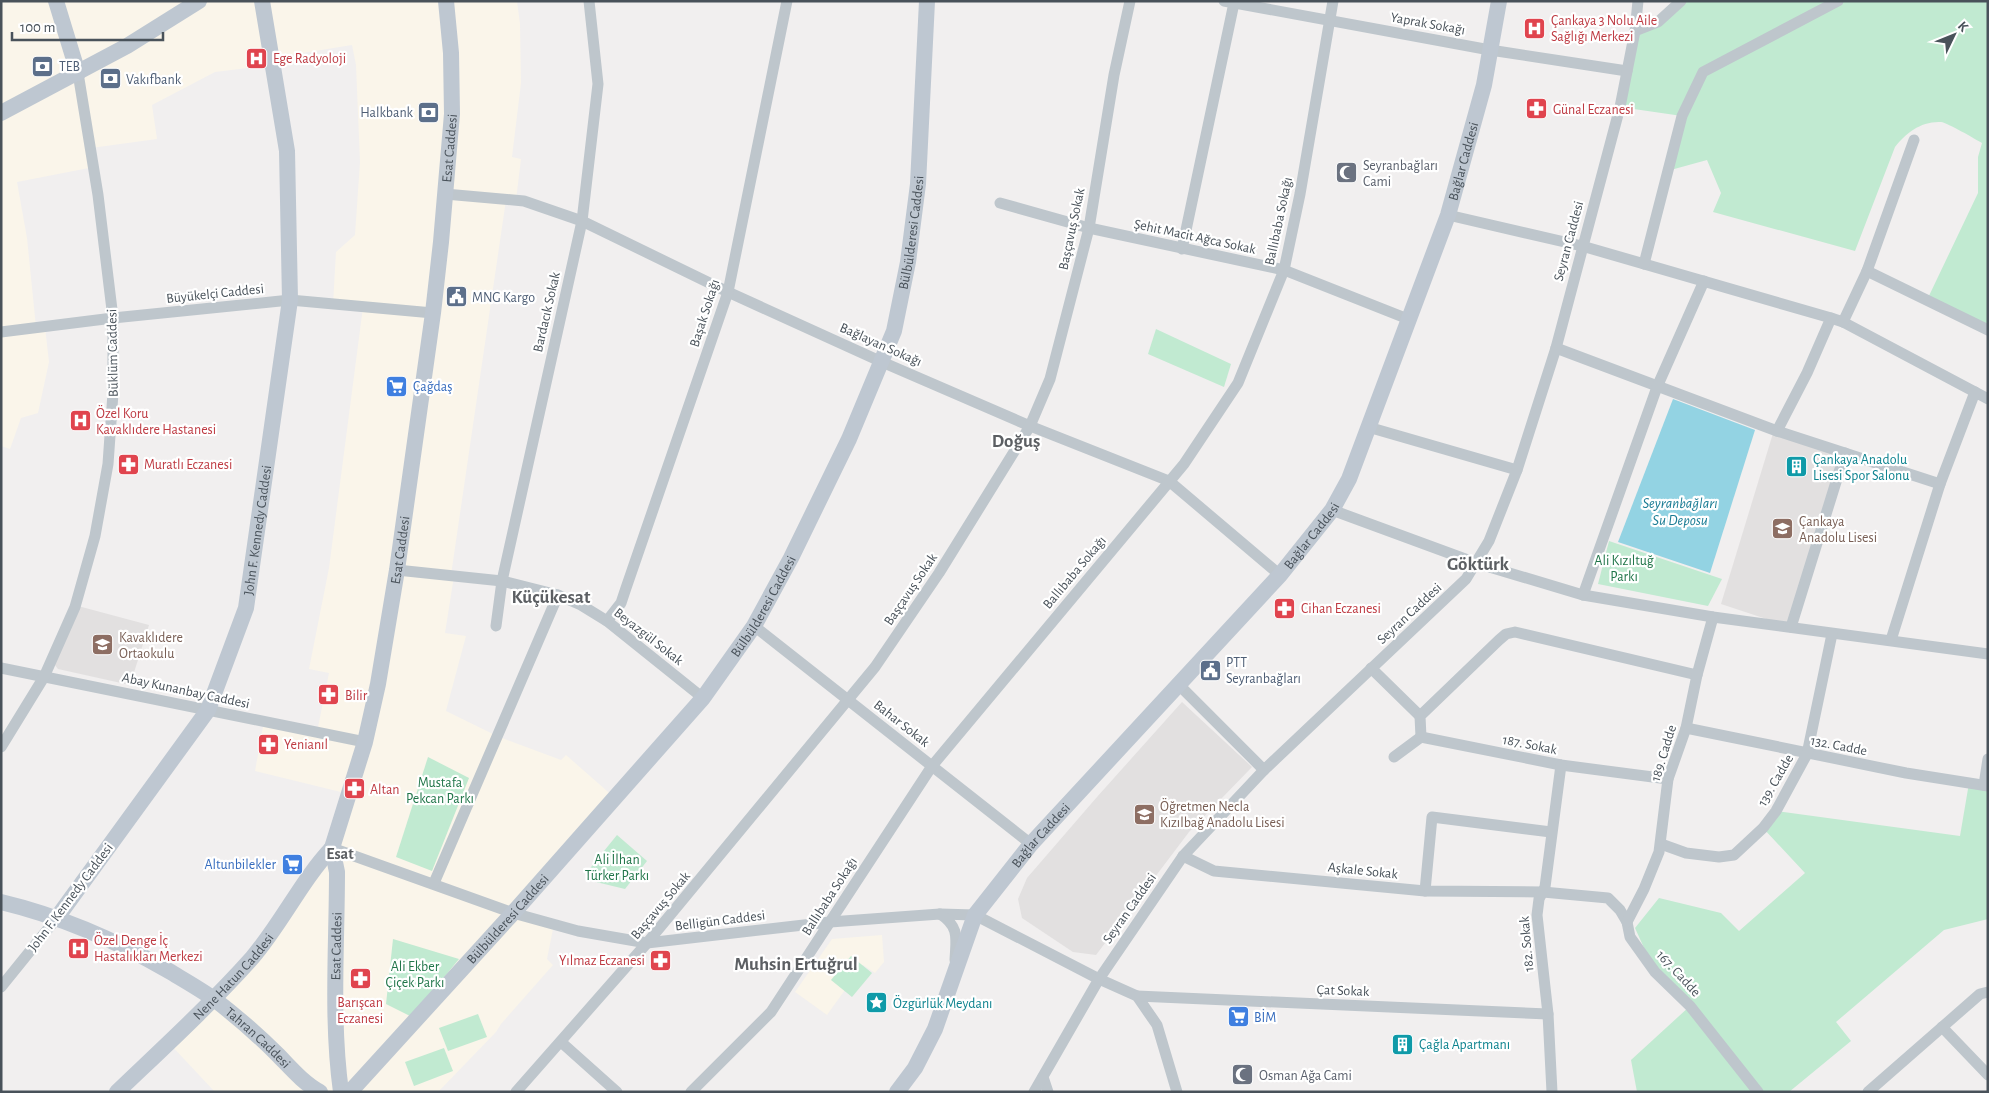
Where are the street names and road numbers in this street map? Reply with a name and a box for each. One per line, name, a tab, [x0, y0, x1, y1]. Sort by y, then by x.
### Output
street label: Yaprak Sokağı	[1389, 11, 1466, 37]
street label: Esat Caddesi	[440, 113, 460, 183]
street label: Bağlar Caddesi	[1446, 121, 1481, 202]
street label: Bülbülderesi Caddesi	[897, 175, 926, 291]
street label: Ballıbaba Sokağı	[1263, 176, 1295, 267]
street label: Başçavuş Sokak	[1056, 186, 1088, 271]
street label: Seyran Caddesi	[1552, 200, 1586, 283]
street label: Şehit Macit Ağca Sokak	[1133, 217, 1258, 257]
street label: Bardacık Sokak	[531, 270, 563, 354]
street label: Başak Sokağı	[687, 278, 722, 349]
street label: Büyükelçi Caddesi	[166, 282, 265, 306]
street label: Büklüm Caddesi	[105, 309, 121, 397]
street label: Bağlayan Sokağı	[837, 321, 924, 369]
street label: John F. Kennedy Caddesi	[242, 464, 274, 596]
street label: Bağlar Caddesi	[1282, 501, 1343, 572]
street label: Esat Caddesi	[389, 515, 412, 585]
street label: Ballıbaba Sokağı	[1041, 534, 1109, 612]
street label: Başçavuş Sokak	[882, 551, 940, 628]
street label: Bülbülderesi Caddesi	[728, 554, 799, 660]
street label: Seyran Caddesi	[1375, 581, 1445, 647]
street label: Beyazgül Sokak	[611, 606, 686, 668]
street label: Abay Kunanbay Caddesi	[121, 671, 251, 711]
street label: Bahar Sokak	[871, 698, 932, 750]
street label: 189. Cadde	[1649, 723, 1679, 783]
street label: 187. Sokak	[1501, 733, 1559, 757]
street label: 132. Cadde	[1809, 734, 1868, 758]
street label: 139. Cadde	[1755, 752, 1796, 809]
street label: Bağlar Caddesi	[1009, 801, 1073, 871]
street label: John F. Kennedy Caddesi	[26, 841, 116, 954]
street label: Ballıbaba Sokağı	[799, 855, 860, 938]
street label: Aşkale Sokak	[1327, 860, 1399, 882]
street label: Başçavuş Sokak	[629, 869, 693, 942]
street label: Seyran Caddesi	[1100, 871, 1159, 946]
street label: Bülbülderesi Caddesi	[464, 872, 552, 967]
street label: Belligün Caddesi	[674, 909, 766, 933]
street label: Esat Caddesi	[329, 912, 345, 981]
street label: 182. Sokak	[1518, 915, 1536, 972]
street label: Nene Hatun Caddesi	[191, 931, 277, 1023]
street label: 167. Cadde	[1654, 948, 1703, 999]
street label: Çat Sokak	[1316, 983, 1370, 999]
street label: Tahran Caddesi	[222, 1005, 293, 1071]

